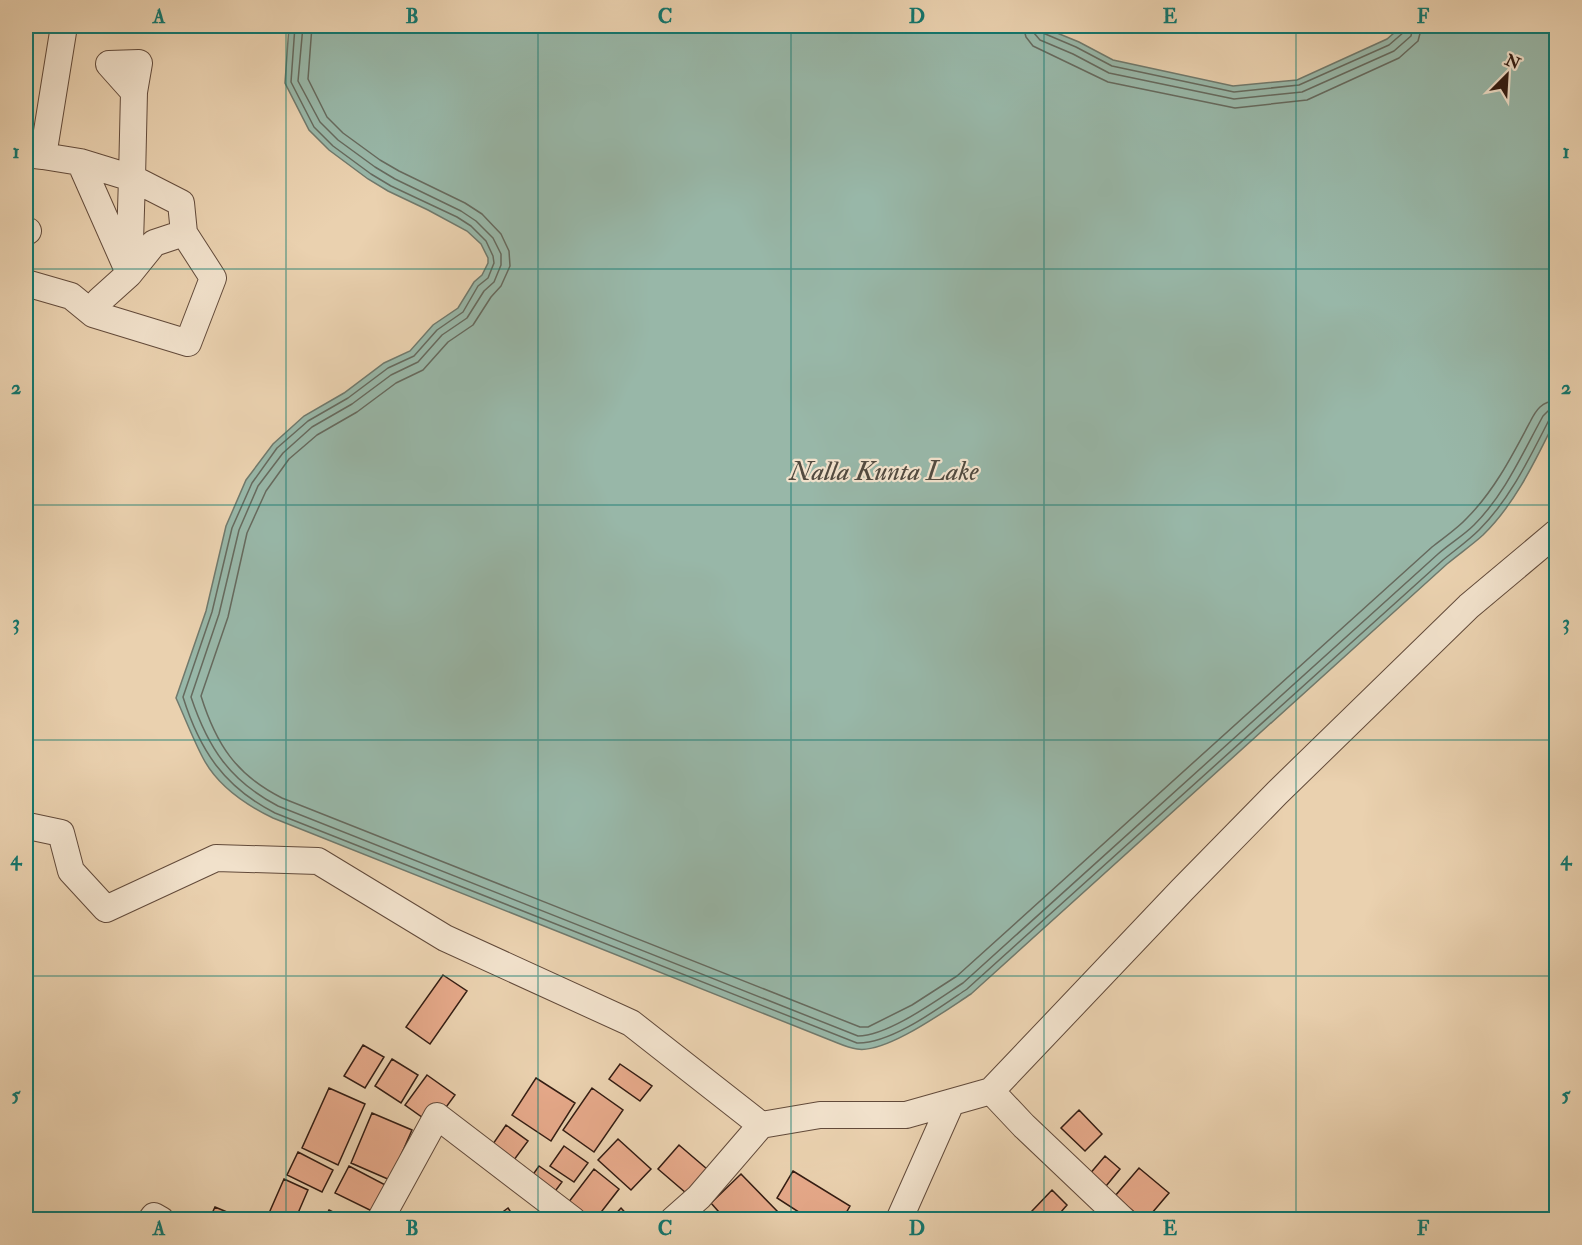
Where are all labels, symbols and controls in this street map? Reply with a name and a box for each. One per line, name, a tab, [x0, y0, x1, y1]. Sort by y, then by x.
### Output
text: A	[152, 4, 166, 29]
text: B	[405, 4, 419, 29]
text: C	[658, 4, 672, 29]
text: D	[909, 4, 925, 29]
text: E	[1163, 4, 1178, 29]
text: F	[1417, 4, 1430, 29]
north arrow	[1477, 45, 1537, 105]
text: N	[1501, 50, 1524, 75]
text: 1	[12, 139, 20, 164]
text: 1	[1562, 139, 1570, 164]
text: 2	[11, 375, 21, 400]
text: 2	[1561, 375, 1571, 400]
water label: Nalla Kunta Lake	[787, 455, 980, 488]
text: 3	[12, 610, 20, 635]
text: 3	[1562, 610, 1570, 635]
text: 4	[10, 846, 23, 871]
text: 4	[1560, 846, 1573, 871]
text: 5	[12, 1082, 22, 1107]
text: 5	[1562, 1082, 1572, 1107]
text: A	[152, 1216, 166, 1241]
text: B	[405, 1216, 419, 1241]
text: C	[658, 1216, 672, 1241]
text: D	[909, 1216, 925, 1241]
text: E	[1163, 1216, 1178, 1241]
text: F	[1417, 1216, 1430, 1241]

